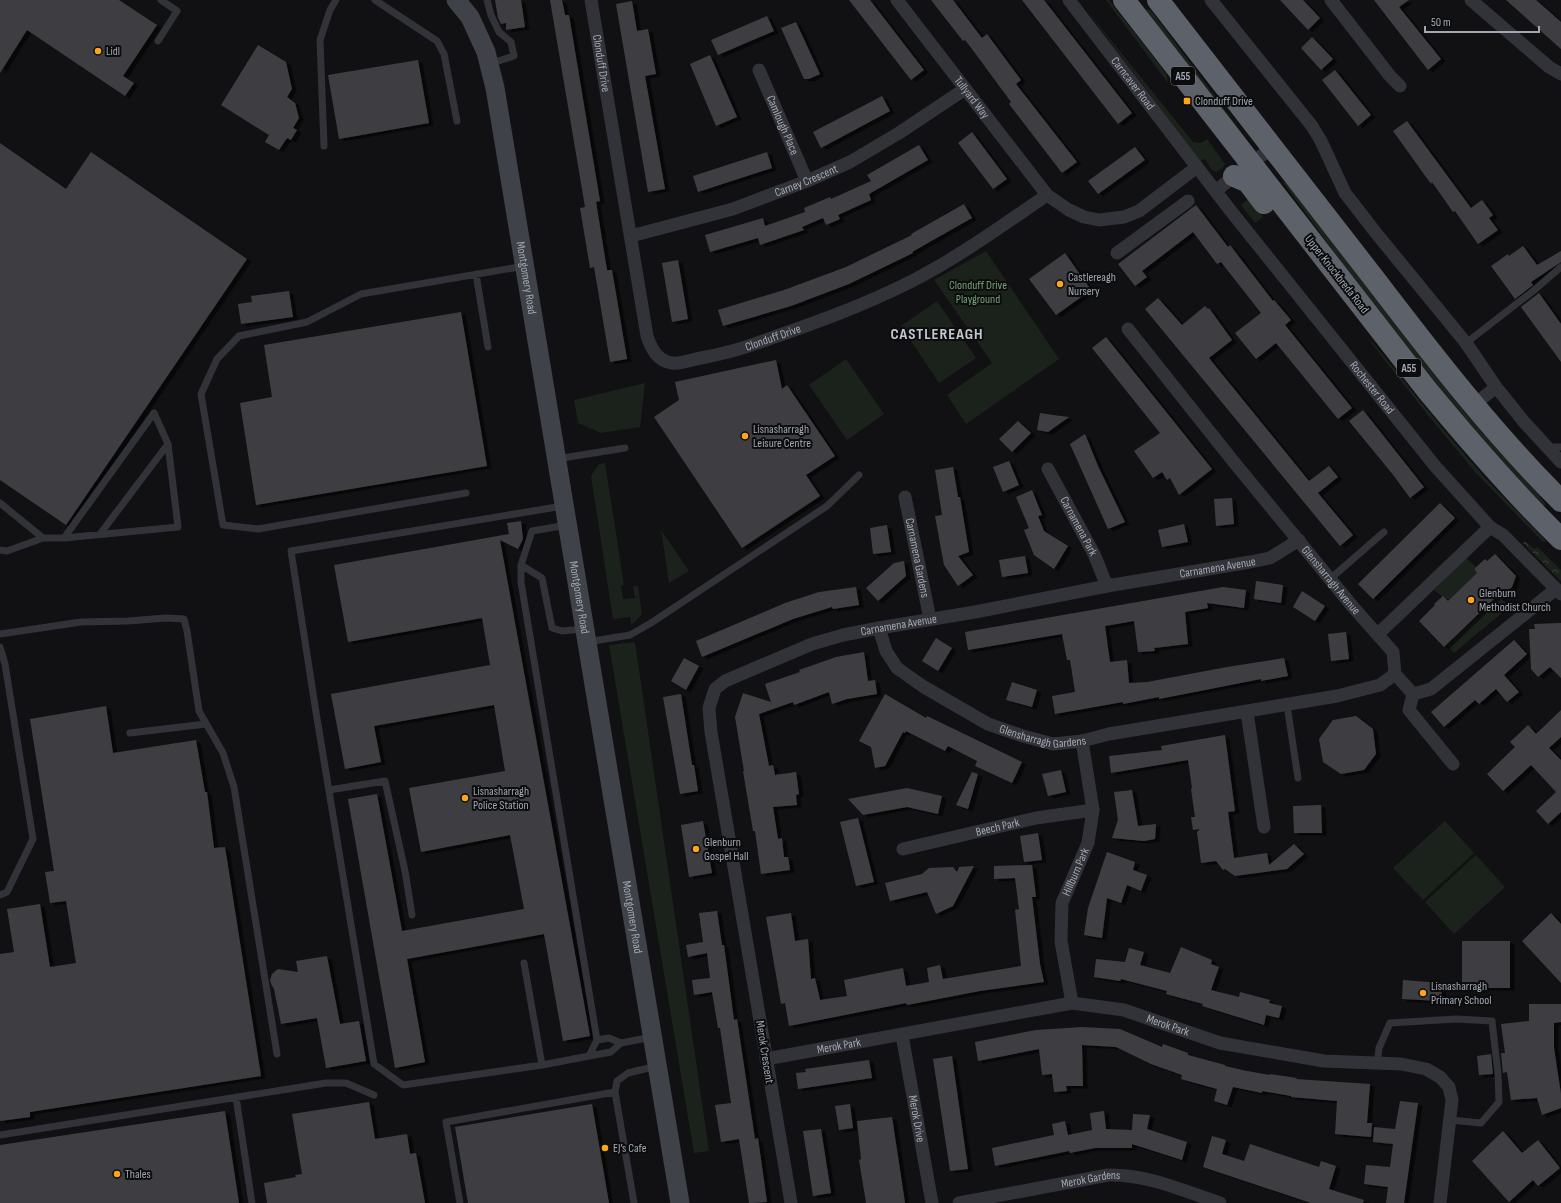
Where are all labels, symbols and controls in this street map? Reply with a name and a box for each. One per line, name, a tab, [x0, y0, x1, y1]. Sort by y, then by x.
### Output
scale bar	[1425, 8, 1539, 34]
text: 50 m	[1431, 15, 1451, 30]
street label: Clonduff Drive	[589, 33, 613, 93]
place label: Lidl	[106, 44, 120, 59]
marker: Lidl	[93, 46, 103, 56]
street label: Carncaver Road	[1107, 54, 1158, 113]
road number: A55	[1171, 67, 1195, 85]
street label: Tullyard Way	[951, 74, 993, 122]
street label: Camlough Place	[763, 93, 802, 158]
place label: Clonduff Drive	[1195, 94, 1253, 109]
marker: Clonduff Drive	[1182, 96, 1192, 106]
street label: Carney Crescent	[773, 161, 841, 201]
street label: Upper Knockbreda Road	[1301, 232, 1372, 317]
street label: Montgomery Road	[513, 240, 539, 315]
place label: Castlereagh Nursery	[1068, 270, 1116, 299]
park label: Clonduff Drive Playground	[949, 278, 1007, 307]
marker: Castlereagh Nursery	[1055, 279, 1065, 289]
street label: Clonduff Drive	[743, 321, 803, 355]
district label: CASTLEREAGH	[890, 325, 984, 344]
street label: Rochester Road	[1346, 358, 1397, 417]
road number: A55	[1397, 359, 1421, 377]
place label: Lisnasharragh Leisure Centre	[753, 422, 811, 451]
marker: Lisnasharragh Leisure Centre	[740, 431, 750, 441]
street label: Carnamena Park	[1056, 494, 1101, 559]
street label: Carnamena Gardens	[901, 517, 932, 599]
street label: Glensharragh Avenue	[1298, 543, 1364, 618]
street label: Carnamena Avenue	[1178, 554, 1257, 582]
street label: Montgomery Road	[566, 560, 592, 635]
place label: Glenburn Methodist Church	[1479, 586, 1551, 615]
marker: Glenburn Methodist Church	[1466, 595, 1476, 605]
street label: Carnamena Avenue	[859, 611, 938, 639]
street label: Glensharragh Gardens	[997, 721, 1088, 752]
place label: Lisnasharragh Police Station	[473, 784, 529, 813]
marker: Lisnasharragh Police Station	[460, 793, 470, 803]
street label: Beech Park	[974, 815, 1021, 840]
place label: Glenburn Gospel Hall	[704, 835, 748, 864]
marker: Glenburn Gospel Hall	[691, 844, 701, 854]
street label: Hillburn Park	[1059, 845, 1093, 898]
street label: Montgomery Road	[619, 880, 645, 955]
place label: Lisnasharragh Primary School	[1431, 979, 1491, 1008]
marker: Lisnasharragh Primary School	[1418, 988, 1428, 998]
street label: Merok Park	[1144, 1011, 1192, 1040]
street label: Merok Crescent	[752, 1020, 777, 1085]
street label: Merok Park	[816, 1035, 862, 1058]
street label: Merok Drive	[905, 1094, 928, 1144]
place label: EJ’s Cafe	[613, 1141, 647, 1156]
marker: EJ’s Cafe	[600, 1143, 610, 1153]
place label: Thales	[125, 1167, 151, 1182]
street label: Merok Gardens	[1060, 1168, 1121, 1192]
marker: Thales	[112, 1169, 122, 1179]

